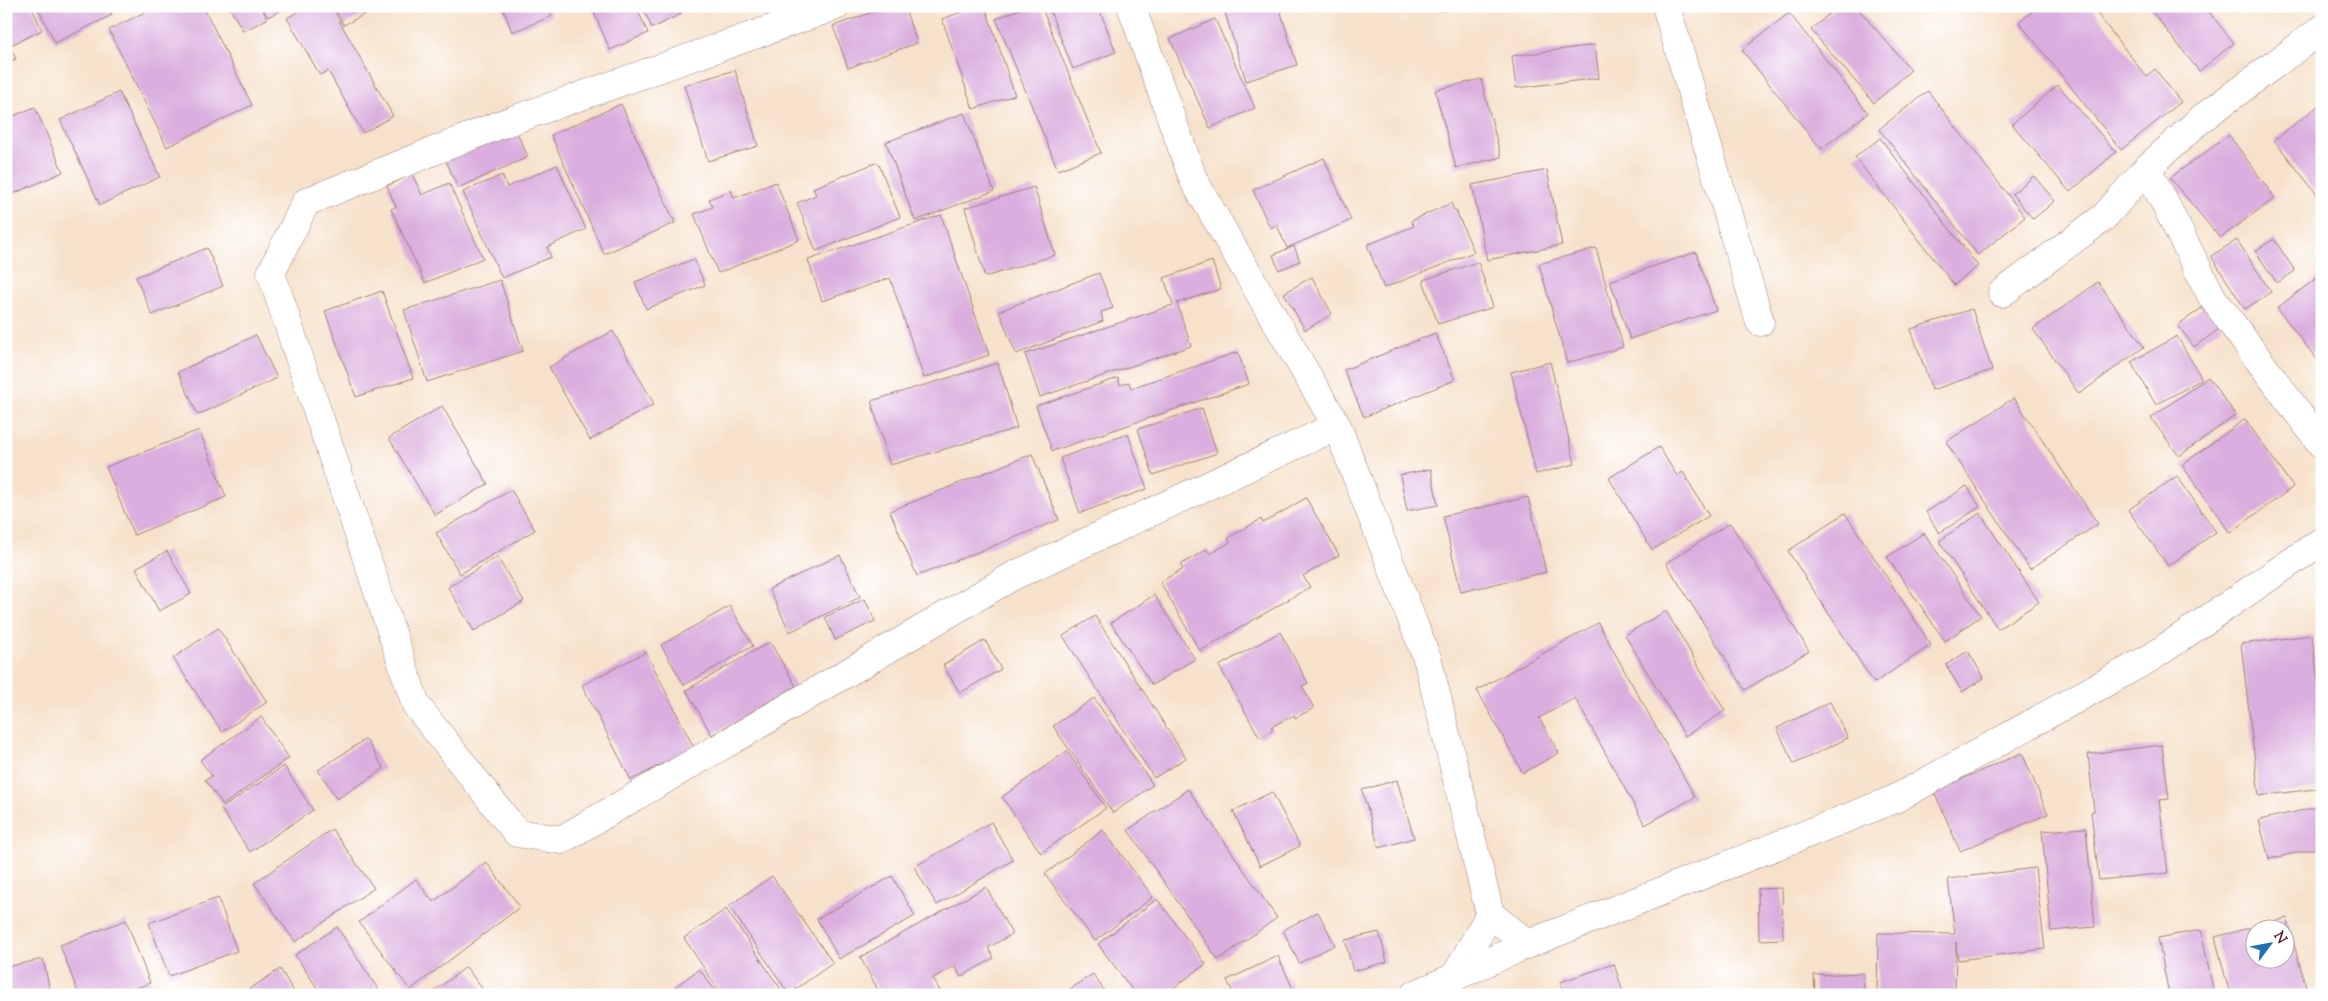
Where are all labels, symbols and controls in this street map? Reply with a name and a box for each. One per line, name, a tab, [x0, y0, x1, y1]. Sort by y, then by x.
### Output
north arrow	[2246, 918, 2296, 968]
text: N	[2268, 928, 2291, 948]

